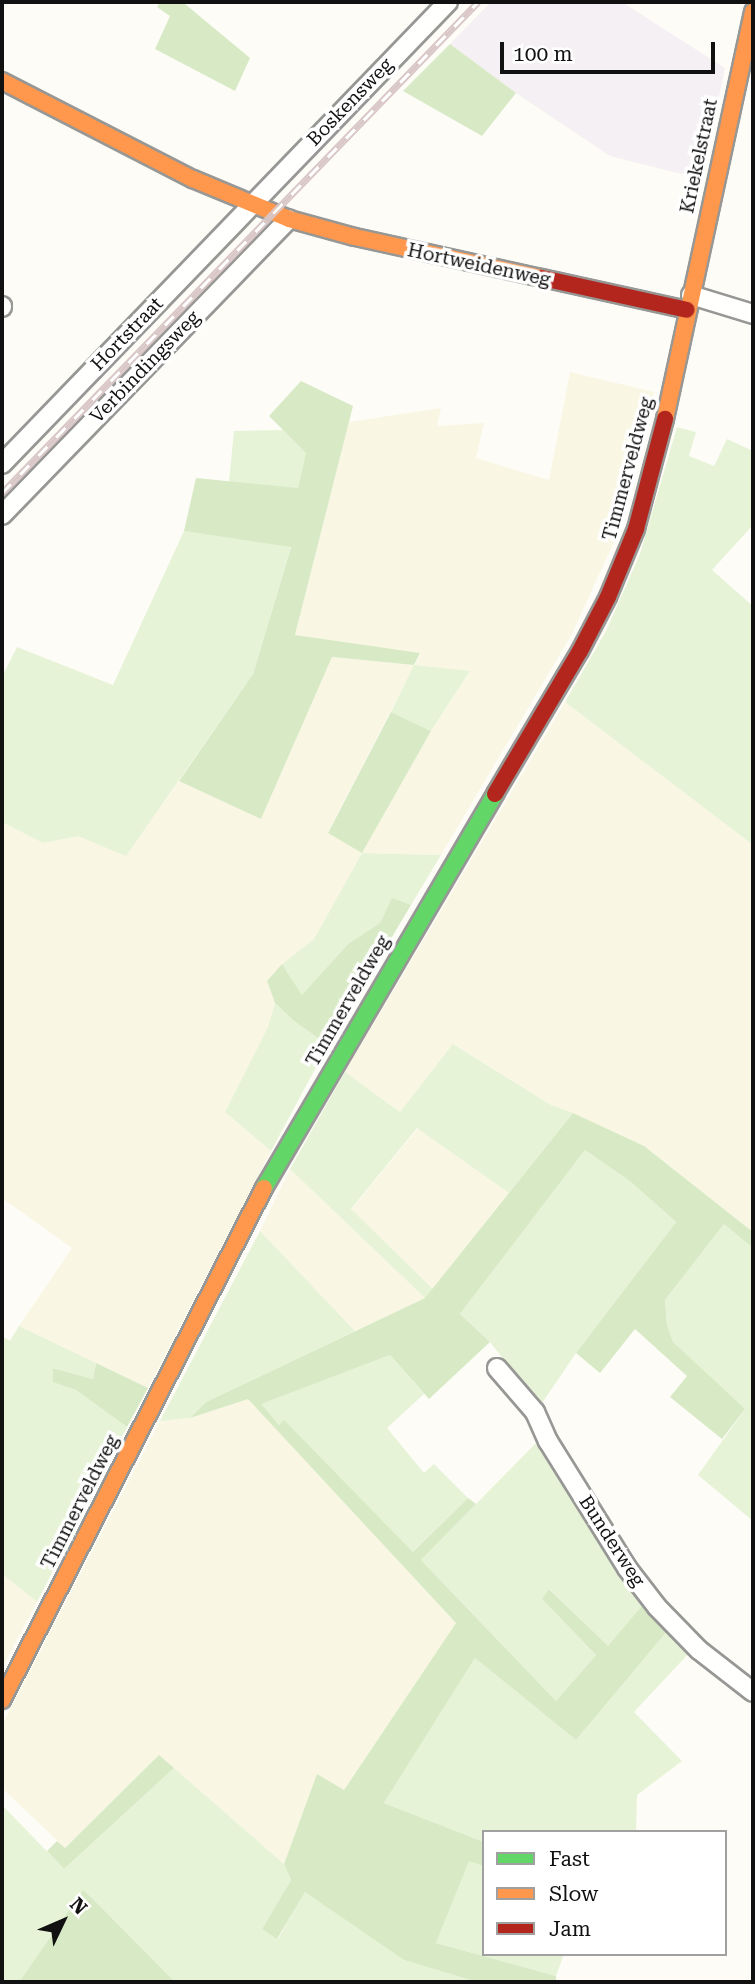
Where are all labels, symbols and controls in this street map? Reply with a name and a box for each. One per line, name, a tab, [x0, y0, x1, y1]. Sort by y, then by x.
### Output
scale bar	[503, 28, 718, 72]
text: 100 m	[513, 42, 573, 66]
street label: Boskensweg	[303, 53, 397, 151]
street label: Kriekelstraat	[676, 97, 722, 215]
street label: Hortweidenweg	[405, 239, 553, 291]
street label: Hortstraat	[86, 292, 168, 376]
street label: Verbindingsweg	[86, 306, 204, 428]
street label: Timmerveldweg	[598, 395, 658, 543]
street label: Timmerveldweg	[301, 931, 395, 1071]
street label: Timmerveldweg	[36, 1431, 124, 1573]
street label: Bunderweg	[574, 1491, 650, 1591]
legend	[482, 1830, 727, 1956]
text: Fast	[549, 1847, 590, 1871]
text: Slow	[549, 1882, 598, 1906]
north arrow	[28, 1886, 98, 1956]
text: N	[65, 1893, 92, 1919]
text: Jam	[549, 1917, 591, 1941]

